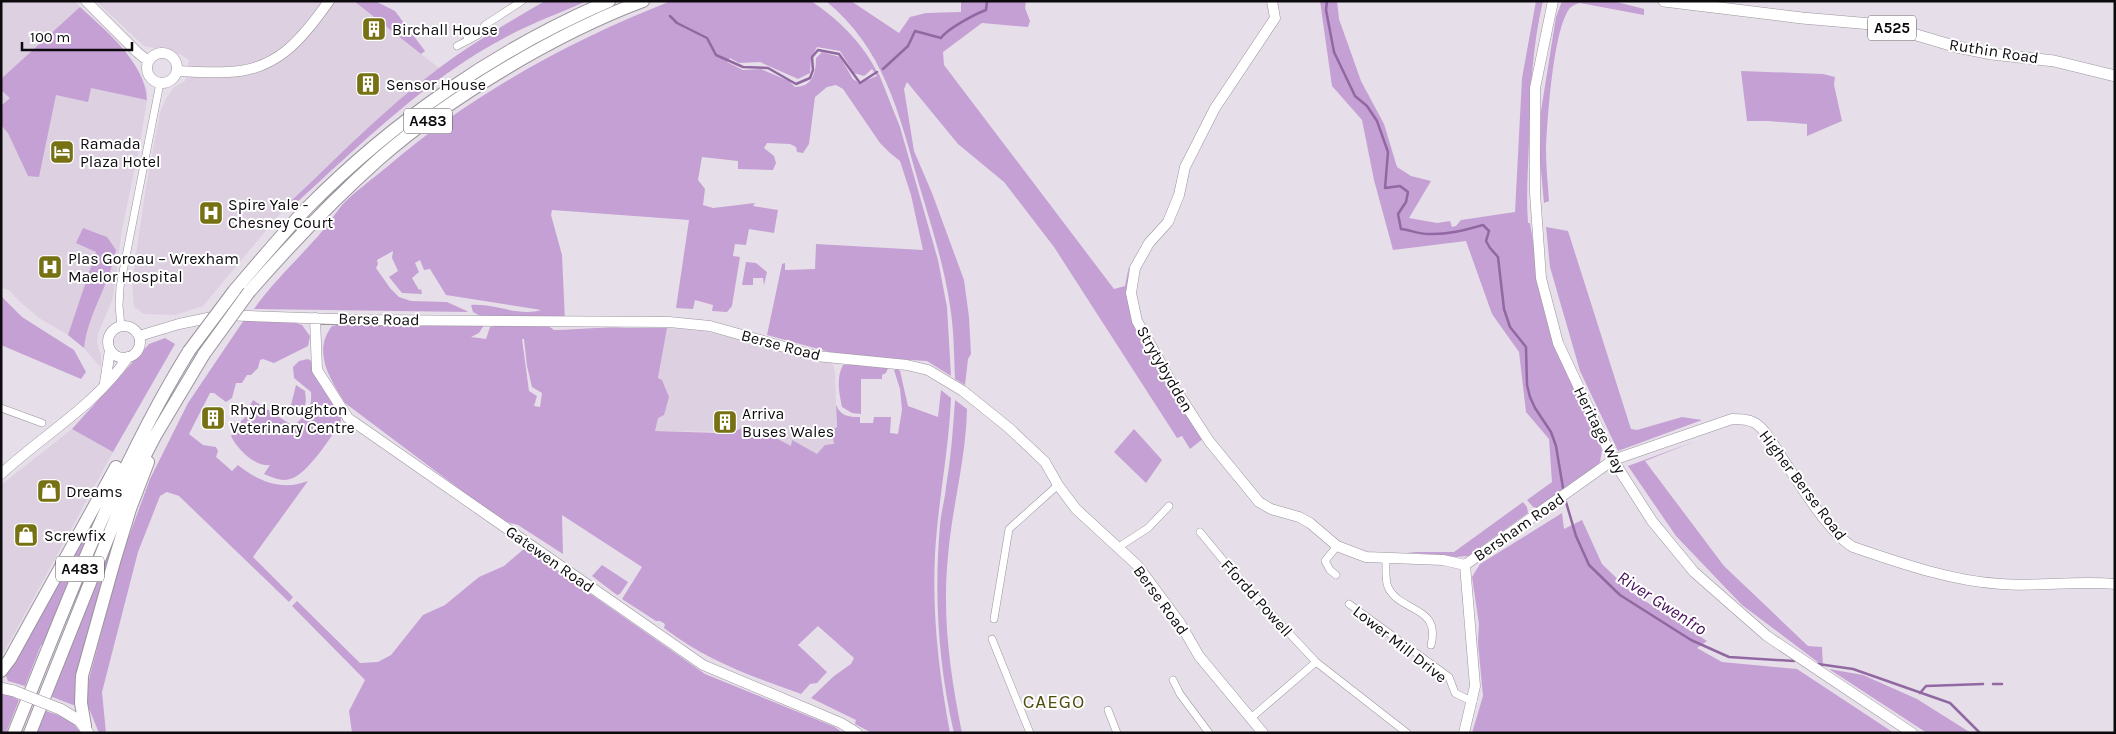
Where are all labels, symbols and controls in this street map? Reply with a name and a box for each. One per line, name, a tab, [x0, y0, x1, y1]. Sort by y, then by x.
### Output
road number: A525	[1868, 15, 1916, 40]
building icon: Birchall House	[361, 16, 387, 42]
scale bar	[22, 20, 132, 52]
place label: Birchall House	[392, 20, 498, 39]
text: 100 m	[30, 28, 70, 46]
street label: Ruthin Road	[1948, 35, 2040, 67]
building icon: Sensor House	[355, 71, 381, 97]
place label: Sensor House	[386, 75, 486, 94]
road number: A483	[404, 108, 452, 134]
place label: Ramada Plaza Hotel	[80, 134, 161, 171]
hotel icon: Ramada Plaza Hotel	[49, 139, 75, 165]
place label: Spire Yale - Chesney Court	[228, 195, 333, 232]
hospital icon: Spire Yale - Chesney Court	[198, 200, 224, 226]
place label: Plas Goroau – Wrexham Maelor Hospital	[68, 249, 239, 286]
hospital icon: Plas Goroau – Wrexham Maelor Hospital	[37, 254, 63, 280]
street label: Berse Road	[338, 309, 420, 329]
street label: Strytybydden	[1133, 323, 1197, 415]
street label: Berse Road	[739, 325, 823, 365]
street label: Heritage Way	[1570, 383, 1630, 477]
place label: Rhyd Broughton Veterinary Centre	[230, 400, 355, 437]
place label: Arriva Buses Wales	[742, 404, 834, 441]
building icon: Rhyd Broughton Veterinary Centre	[200, 405, 226, 431]
building icon: Arriva Buses Wales	[712, 409, 738, 435]
street label: Higher Berse Road	[1755, 426, 1851, 544]
shop icon: Dreams	[36, 478, 62, 504]
place label: Dreams	[66, 482, 123, 501]
street label: Bersham Road	[1470, 489, 1568, 565]
shop icon: Screwfix	[13, 522, 39, 548]
street label: Gatewen Road	[502, 522, 598, 596]
place label: Screwfix	[44, 526, 106, 545]
street label: Ffordd Powell	[1217, 555, 1297, 641]
road number: A483	[56, 556, 104, 582]
street label: Berse Road	[1129, 562, 1193, 638]
water label: River Gwenfro	[1613, 566, 1711, 640]
street label: Lower Mill Drive	[1349, 601, 1451, 687]
district label: CAEGO	[1023, 691, 1085, 713]

